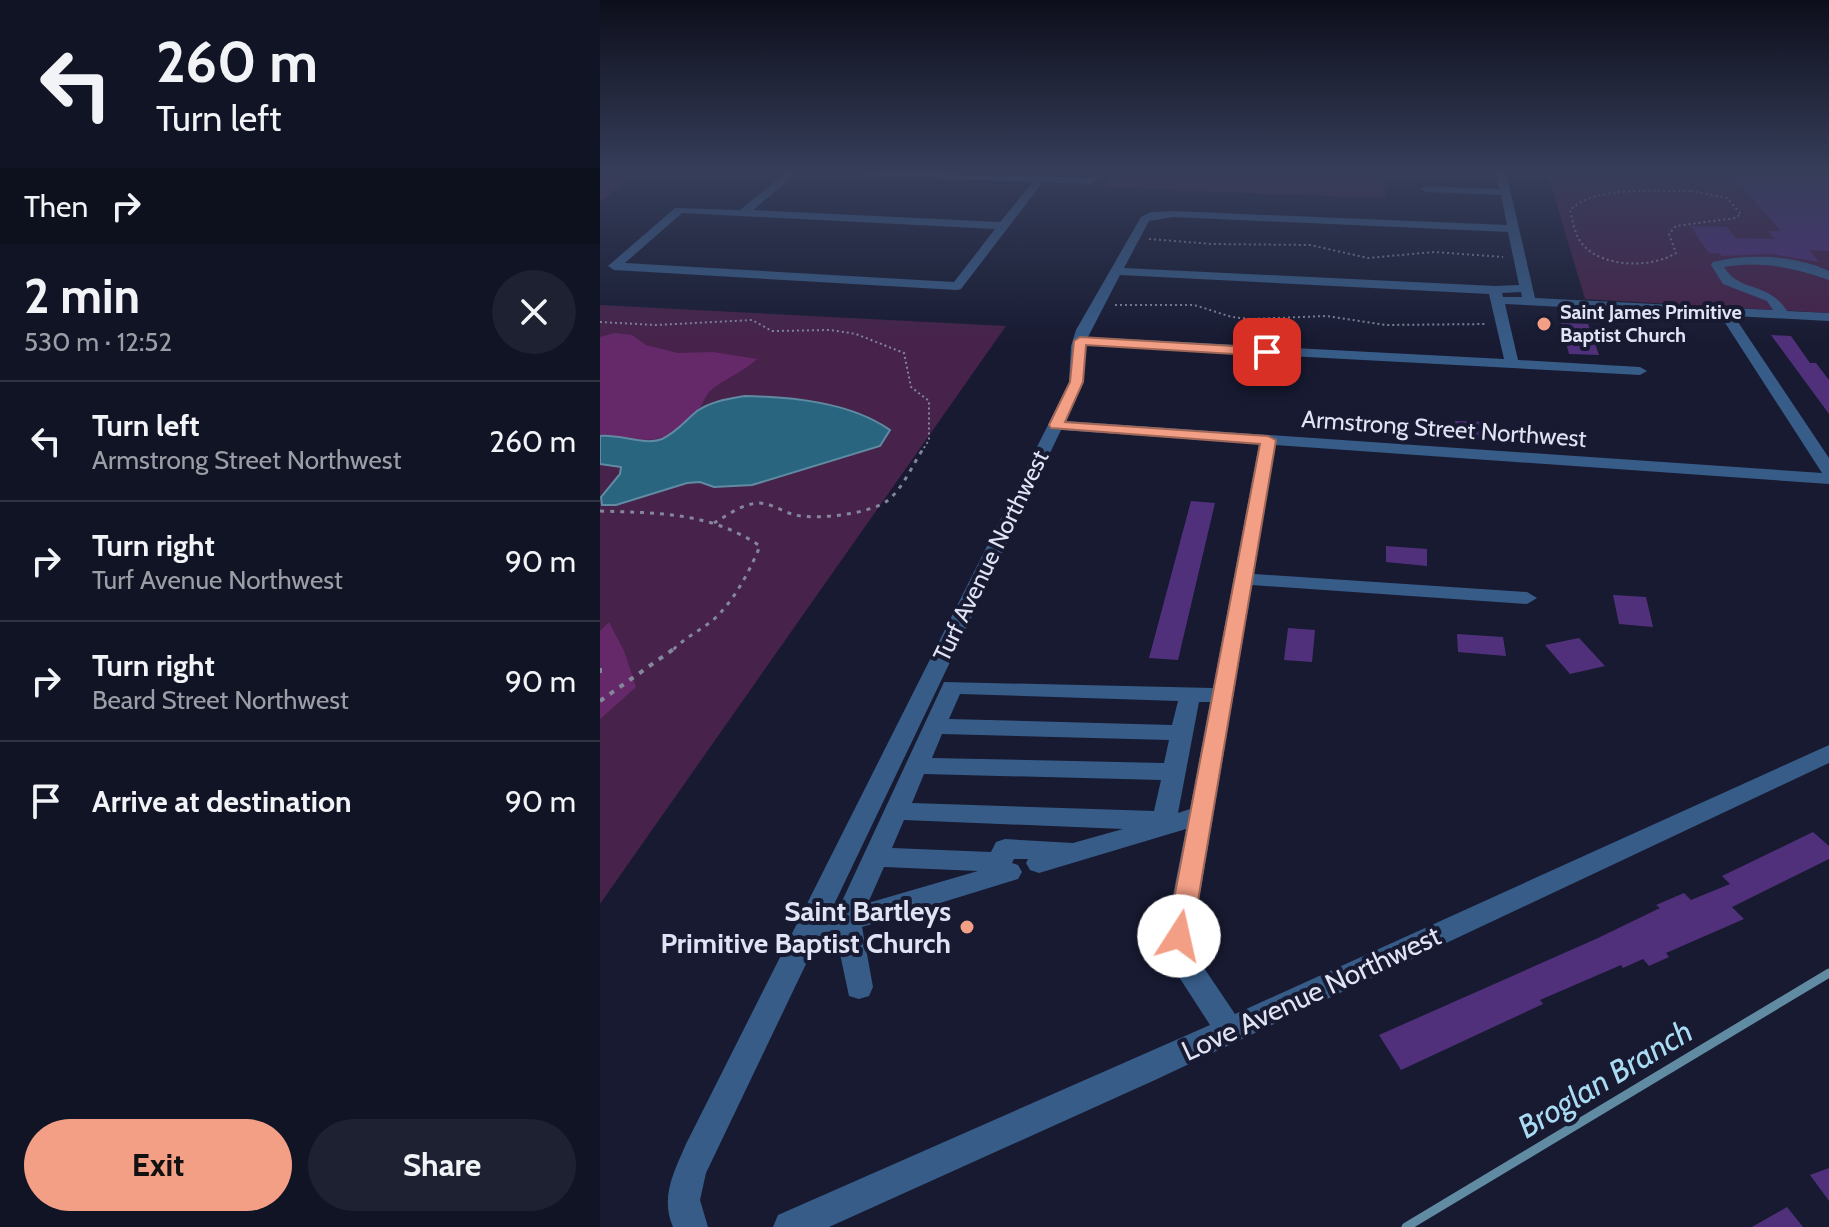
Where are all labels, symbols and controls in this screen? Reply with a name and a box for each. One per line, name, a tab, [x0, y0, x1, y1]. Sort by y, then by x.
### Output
text: 260 m	[156, 28, 318, 96]
icon: left	[24, 32, 128, 136]
text: Turn left	[156, 96, 281, 140]
icon: right	[104, 184, 148, 228]
text: Then	[24, 188, 88, 225]
text: 2 min	[24, 267, 140, 325]
button: close	[492, 270, 576, 354]
place label: Saint James Primitive Baptist Church	[1560, 300, 1742, 347]
marker: Saint James Primitive Baptist Church	[1535, 315, 1553, 333]
pin	[1233, 318, 1301, 386]
text: 530 m · 12:52	[24, 326, 172, 358]
icon: arrive	[1245, 330, 1289, 374]
street label: Armstrong Street Northwest	[1301, 404, 1588, 453]
text: Turn left	[92, 407, 200, 444]
icon: left	[24, 419, 68, 463]
text: 260 m	[489, 423, 576, 460]
text: Armstrong Street Northwest	[92, 444, 401, 476]
street label: Turf Avenue Northwest	[927, 445, 1054, 666]
text: Turn right	[92, 527, 215, 564]
icon: right	[24, 539, 68, 583]
text: 90 m	[505, 543, 576, 580]
text: Turf Avenue Northwest	[92, 564, 343, 596]
text: Turn right	[92, 647, 215, 684]
icon: right	[24, 659, 68, 703]
text: 90 m	[505, 663, 576, 700]
text: Beard Street Northwest	[92, 684, 349, 716]
icon: arrive	[24, 779, 68, 823]
text: Arrive at destination	[92, 783, 352, 820]
text: 90 m	[505, 783, 576, 820]
place label: Saint Bartleys Primitive Baptist Church	[660, 894, 951, 960]
position arrow	[1137, 894, 1221, 978]
marker: Saint Bartleys Primitive Baptist Church	[958, 918, 976, 936]
street label: Love Avenue Northwest	[1176, 918, 1446, 1068]
water label: Broglan Branch	[1510, 1011, 1699, 1146]
button: Exit	[24, 1119, 292, 1211]
button: Share	[308, 1119, 576, 1211]

